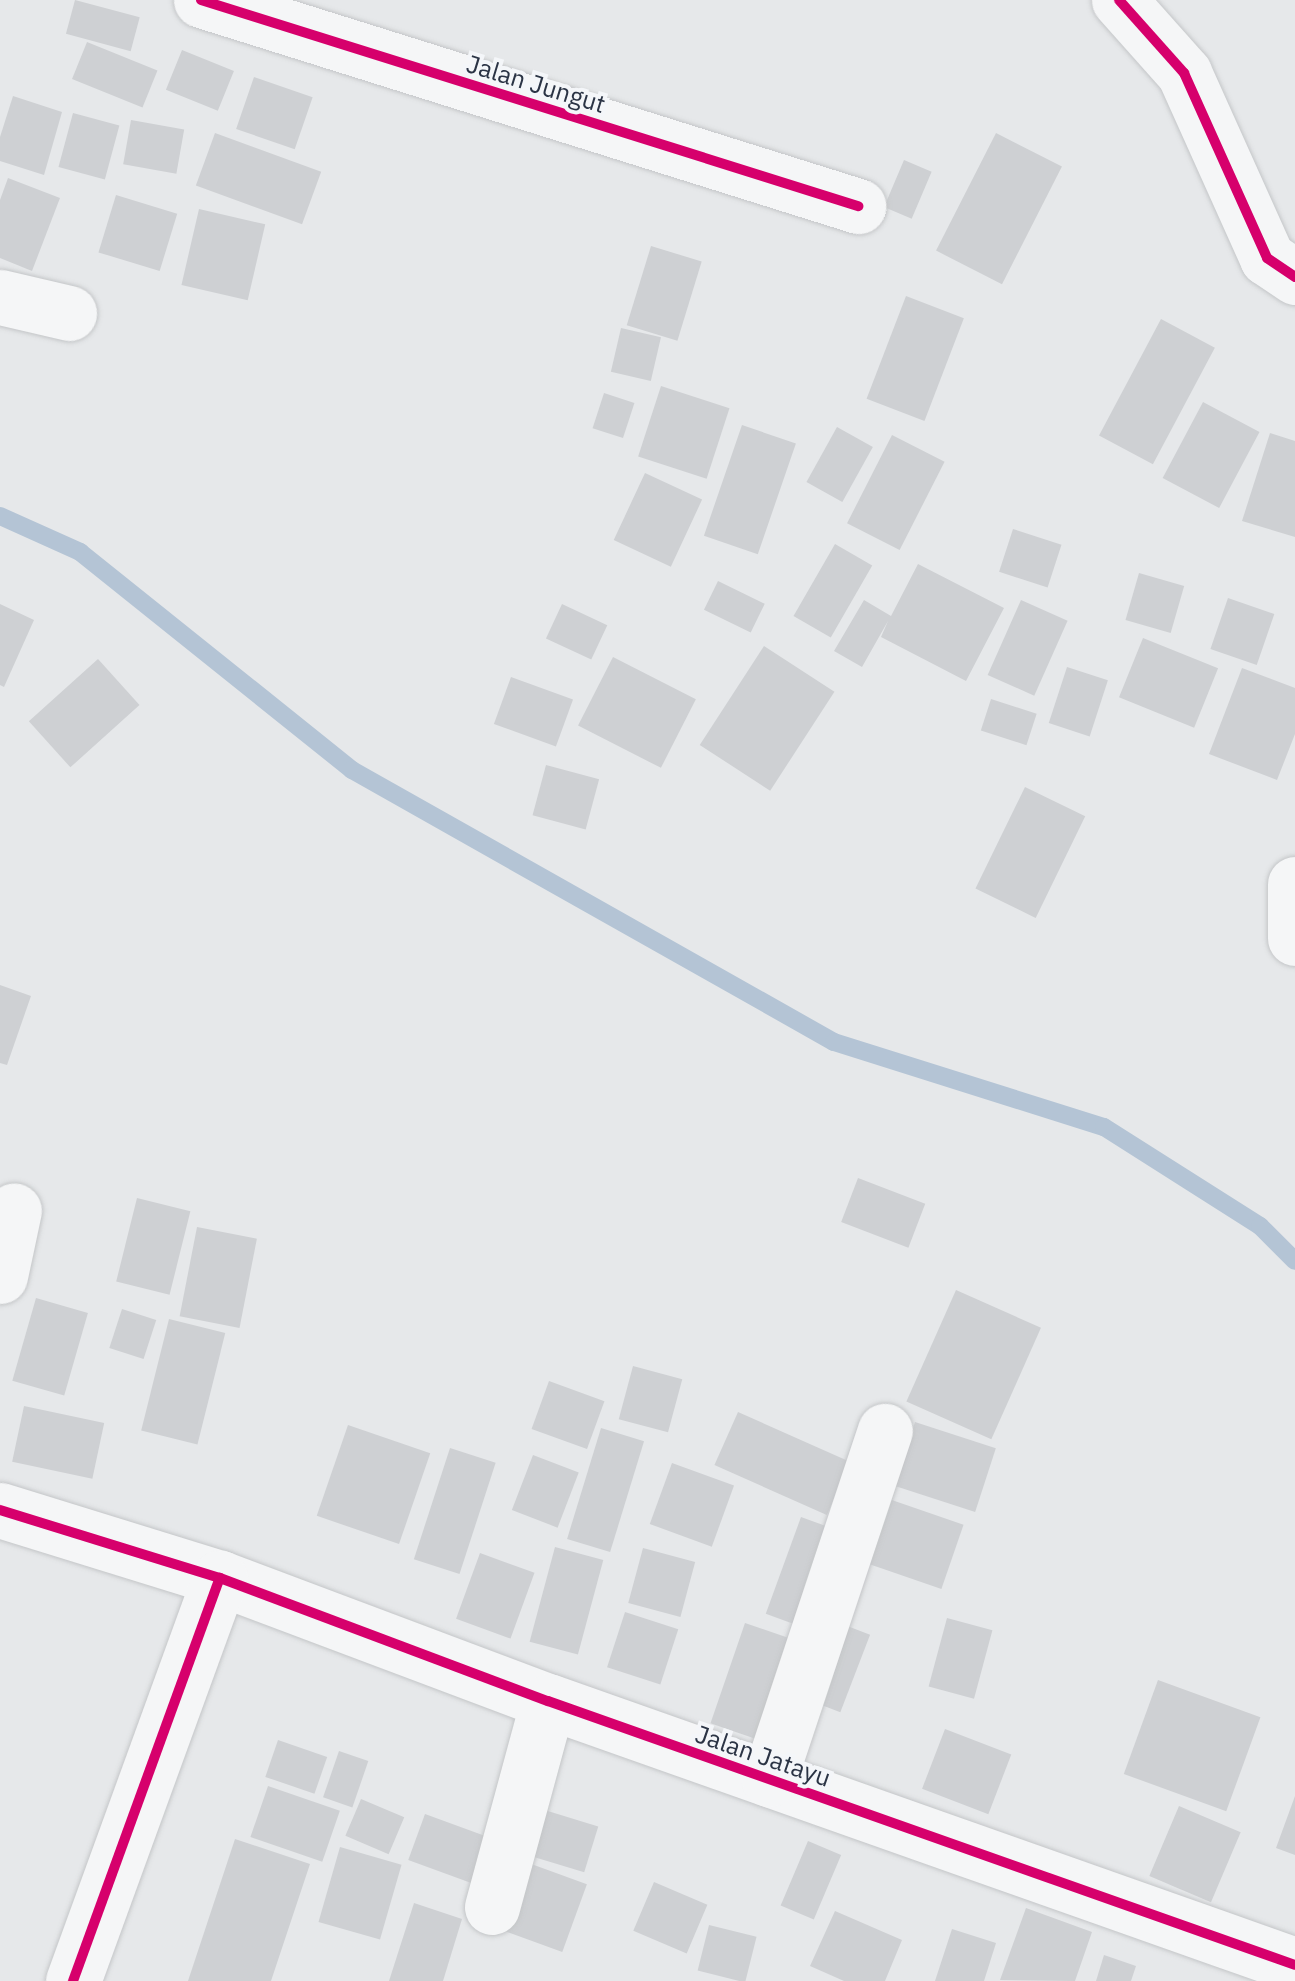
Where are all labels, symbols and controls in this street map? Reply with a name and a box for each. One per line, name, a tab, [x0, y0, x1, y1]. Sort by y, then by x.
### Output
street label: Jalan Jungut	[463, 49, 609, 119]
street label: Jalan Jatayu	[691, 1719, 835, 1793]

